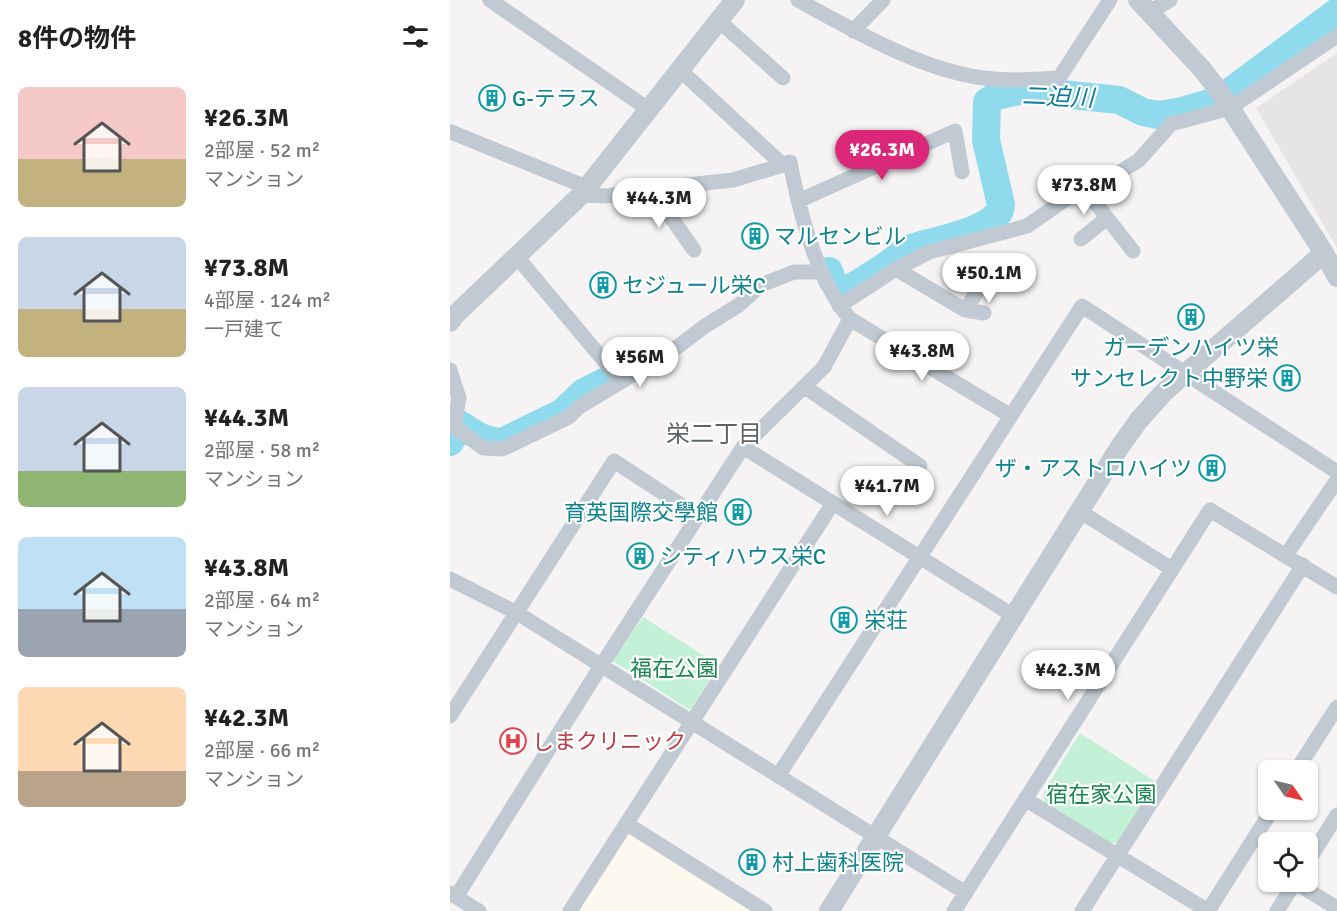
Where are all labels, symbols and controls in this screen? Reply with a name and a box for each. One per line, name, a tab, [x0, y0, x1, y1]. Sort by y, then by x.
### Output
icon: filters	[399, 20, 432, 53]
text: 8件の物件	[18, 23, 136, 55]
water label: 二迫川	[1021, 81, 1097, 113]
building icon: G-テラス	[477, 83, 507, 113]
place label: G-テラス	[512, 85, 599, 112]
text: ¥26.3M	[204, 102, 289, 134]
icon: home	[66, 111, 138, 183]
pin: ¥26.3M	[833, 130, 931, 181]
text: ¥26.3M	[849, 137, 915, 162]
text: 2部屋 · 52 m²	[204, 138, 320, 163]
pin: ¥73.8M	[1035, 165, 1133, 216]
text: マンション	[204, 167, 304, 192]
text: ¥73.8M	[1051, 172, 1117, 197]
pin: ¥44.3M	[610, 178, 708, 229]
text: ¥44.3M	[626, 185, 692, 210]
building icon: マルセンビル	[740, 221, 770, 251]
place label: マルセンビル	[774, 223, 906, 250]
text: ¥73.8M	[204, 252, 289, 284]
pin: ¥50.1M	[940, 253, 1038, 304]
text: ¥50.1M	[956, 260, 1022, 285]
icon: home	[66, 261, 138, 333]
building icon: セジュール栄C	[588, 270, 618, 300]
place label: セジュール栄C	[622, 272, 766, 299]
text: 4部屋 · 124 m²	[204, 288, 331, 313]
building icon: ガーデンハイツ栄	[1176, 302, 1206, 332]
text: 一戸建て	[204, 317, 284, 342]
pin: ¥43.8M	[873, 331, 971, 382]
place label: ガーデンハイツ栄	[1103, 334, 1279, 361]
pin: ¥56M	[604, 337, 676, 388]
text: ¥43.8M	[889, 338, 955, 363]
text: ¥56M	[615, 344, 665, 369]
building icon: サンセレクト中野栄	[1272, 363, 1302, 393]
place label: サンセレクト中野栄	[1070, 365, 1268, 392]
text: ¥44.3M	[204, 402, 289, 434]
icon: home	[66, 411, 138, 483]
district label: 栄二丁目	[666, 419, 762, 449]
text: 2部屋 · 58 m²	[204, 438, 320, 463]
building icon: ザ・アストロハイツ	[1197, 453, 1227, 483]
place label: ザ・アストロハイツ	[994, 455, 1192, 482]
pin: ¥41.7M	[838, 466, 936, 517]
text: マンション	[204, 467, 304, 492]
text: ¥41.7M	[854, 473, 920, 498]
building icon: 育英国際交學館	[723, 497, 753, 527]
place label: 育英国際交學館	[564, 499, 718, 526]
building icon: シティハウス栄C	[625, 541, 655, 571]
place label: シティハウス栄C	[660, 543, 826, 570]
text: ¥43.8M	[204, 552, 289, 584]
icon: home	[66, 561, 138, 633]
text: 2部屋 · 64 m²	[204, 588, 320, 613]
building icon: 栄荘	[829, 605, 859, 635]
place label: 栄荘	[864, 607, 908, 634]
text: マンション	[204, 617, 304, 642]
pin: ¥42.3M	[1019, 650, 1117, 701]
park label: 福在公園	[630, 655, 718, 682]
text: ¥42.3M	[1035, 657, 1101, 682]
text: ¥42.3M	[204, 702, 289, 734]
icon: home	[66, 711, 138, 783]
hospital icon: しまクリニック	[498, 726, 528, 756]
place label: しまクリニック	[532, 728, 686, 755]
text: 2部屋 · 66 m²	[204, 738, 320, 763]
north arrow	[1258, 760, 1318, 820]
map controls	[1258, 760, 1318, 892]
text: マンション	[204, 767, 304, 792]
park label: 宿在家公園	[1046, 781, 1156, 808]
button: locate	[1258, 832, 1318, 892]
building icon: 村上歯科医院	[737, 847, 767, 877]
place label: 村上歯科医院	[772, 849, 904, 876]

